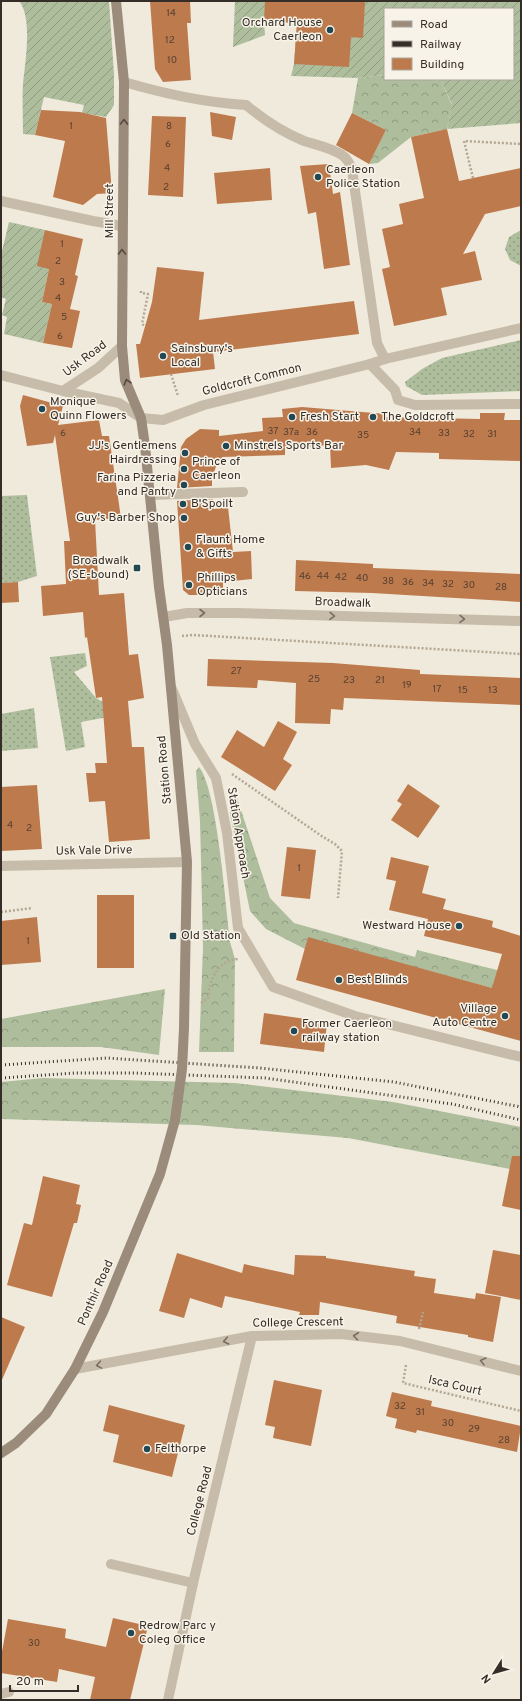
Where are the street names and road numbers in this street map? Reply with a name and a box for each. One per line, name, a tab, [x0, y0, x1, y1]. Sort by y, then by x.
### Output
street label: Mill Street	[102, 184, 118, 238]
street label: Usk Road	[60, 337, 110, 381]
street label: Goldcroft Common	[201, 360, 303, 400]
street label: Broadwalk	[314, 594, 372, 612]
street label: Station Road	[154, 735, 176, 805]
street label: Station Approach	[223, 786, 253, 880]
street label: Usk Vale Drive	[56, 842, 132, 860]
street label: Ponthir Road	[74, 1258, 118, 1328]
street label: College Crescent	[252, 1314, 344, 1332]
street label: Isca Court	[427, 1372, 483, 1400]
street label: College Road	[184, 1465, 216, 1537]

